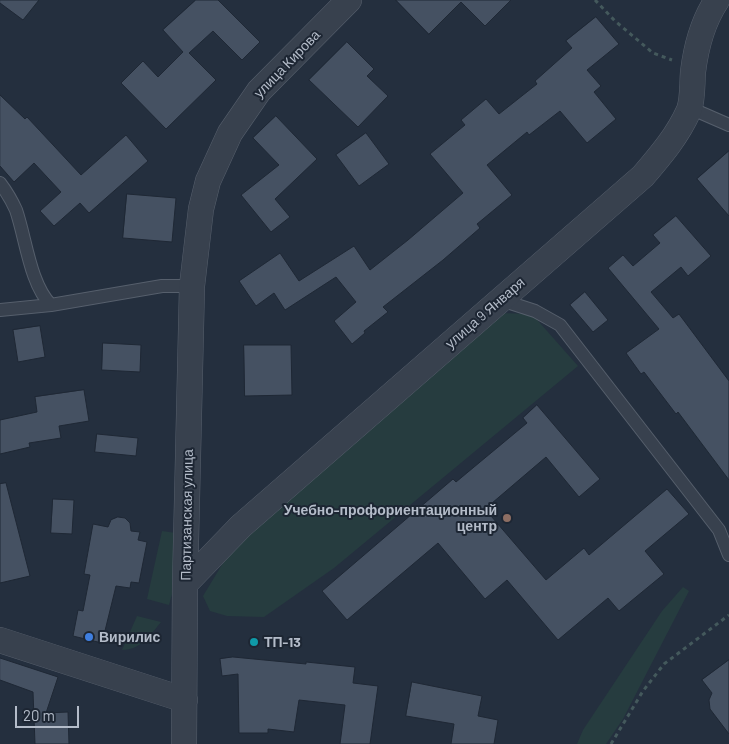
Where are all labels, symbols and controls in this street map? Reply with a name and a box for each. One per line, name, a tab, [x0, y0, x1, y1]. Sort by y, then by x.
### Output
street label: улица Кирова	[250, 27, 324, 101]
street label: улица 9 Января	[442, 274, 528, 352]
street label: Партизанская улица	[177, 449, 197, 581]
place label: Учебно-профориентационный центр	[284, 502, 497, 534]
marker: Учебно-профориентационный центр	[501, 512, 513, 524]
place label: Вирилис	[99, 629, 160, 645]
marker: Вирилис	[83, 631, 95, 643]
place label: ТП-13	[264, 634, 301, 650]
marker: ТП-13	[248, 636, 260, 648]
scale bar	[18, 696, 81, 728]
text: 20 m	[23, 706, 55, 724]

